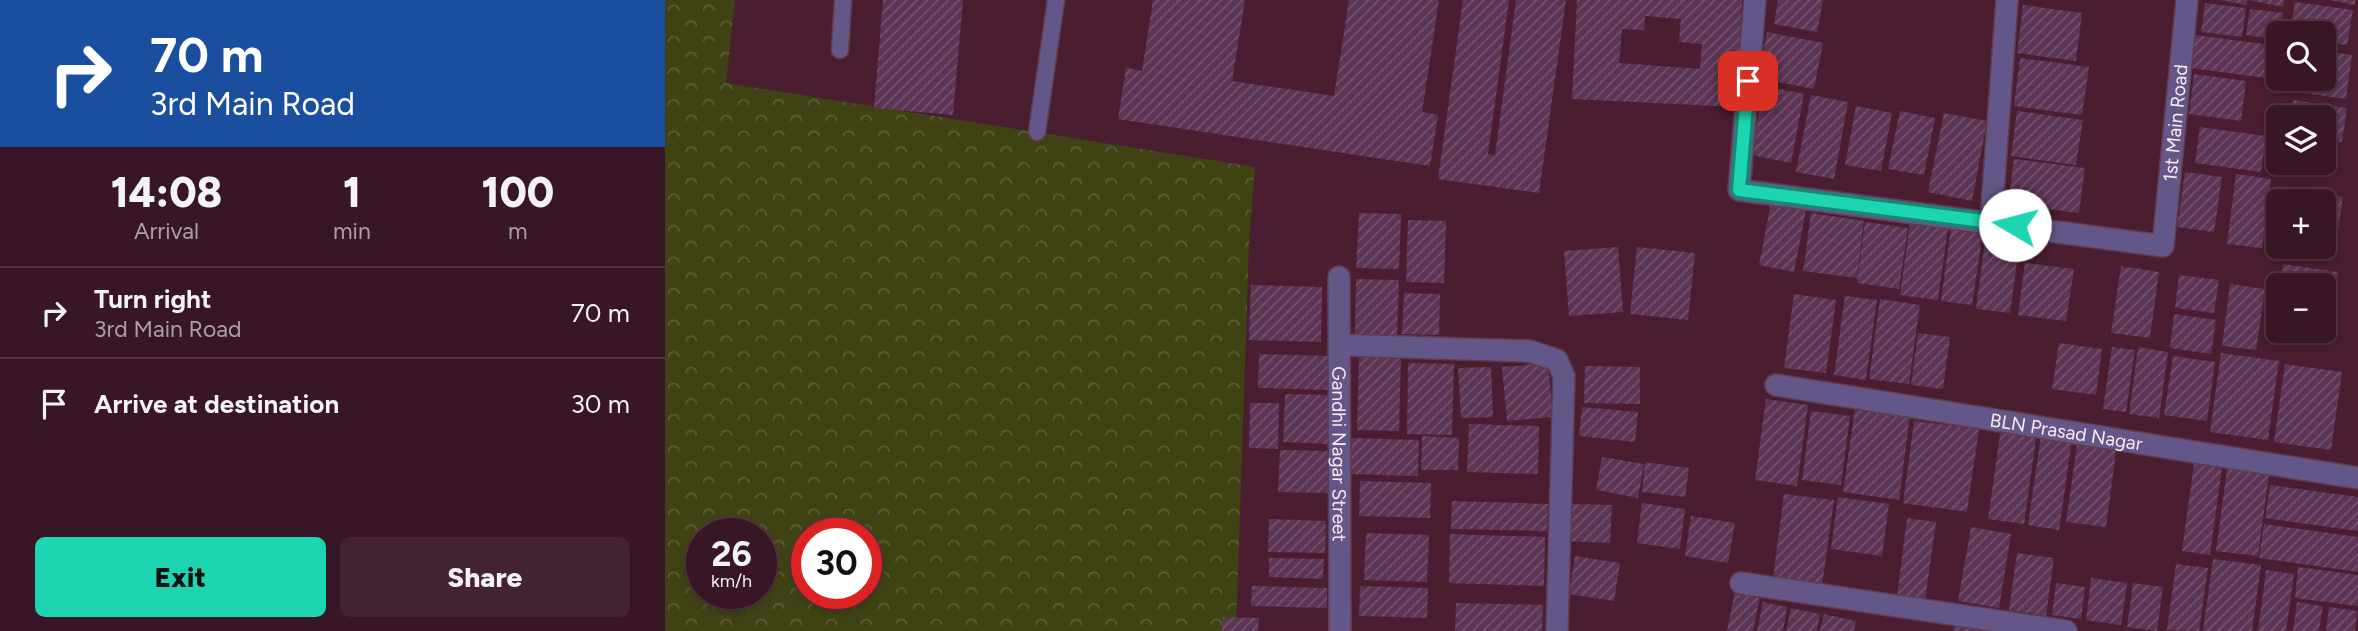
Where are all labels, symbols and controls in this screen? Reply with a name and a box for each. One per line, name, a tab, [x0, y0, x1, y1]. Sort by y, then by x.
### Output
map controls	[2266, 21, 2336, 343]
button: search	[2266, 21, 2336, 91]
text: 70 m	[150, 25, 263, 84]
icon: right	[35, 28, 126, 119]
pin	[1718, 51, 1778, 111]
icon: arrive	[1729, 62, 1767, 100]
street label: 1st Main Road	[2158, 63, 2192, 183]
text: 3rd Main Road	[150, 85, 355, 123]
button: layers	[2266, 105, 2336, 175]
text: 14:08	[111, 167, 222, 218]
text: 1	[343, 167, 361, 218]
text: 100	[482, 167, 554, 218]
position arrow	[1978, 188, 2052, 262]
button: +	[2266, 189, 2336, 259]
text: Arrival	[134, 217, 199, 245]
text: min	[333, 217, 371, 245]
text: m	[508, 217, 528, 245]
button: −	[2266, 273, 2336, 343]
text: Turn right	[94, 283, 211, 315]
icon: right	[35, 294, 73, 332]
text: 70 m	[571, 297, 630, 329]
text: 3rd Main Road	[94, 315, 241, 343]
street label: Gandhi Nagar Street	[1328, 366, 1351, 542]
icon: arrive	[35, 385, 73, 423]
text: Arrive at destination	[94, 388, 339, 420]
text: 30 m	[571, 388, 630, 420]
street label: BLN Prasad Nagar	[1988, 408, 2145, 455]
speed limit sign: 30	[791, 518, 882, 609]
text: 26	[711, 533, 752, 575]
button: Exit	[35, 537, 326, 617]
button: Share	[340, 537, 630, 617]
text: km/h	[711, 570, 752, 592]

